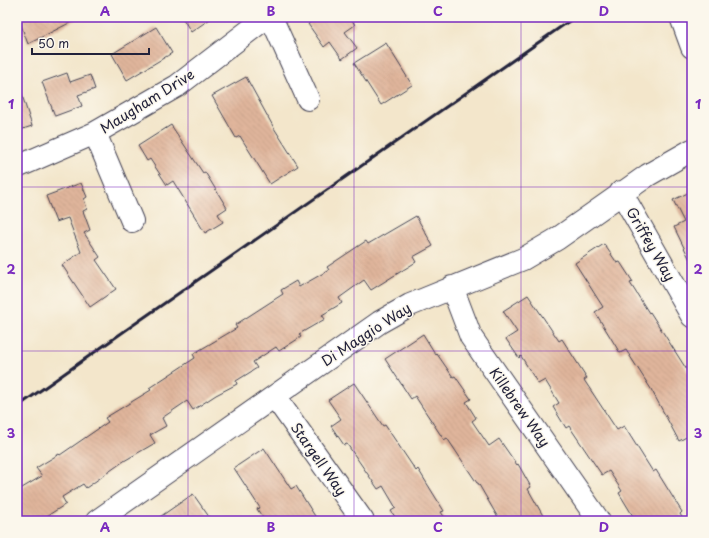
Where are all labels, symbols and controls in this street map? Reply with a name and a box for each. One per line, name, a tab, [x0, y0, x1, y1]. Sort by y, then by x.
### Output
text: A	[100, 1, 110, 20]
text: B	[267, 1, 276, 20]
text: C	[433, 1, 443, 20]
text: D	[599, 1, 609, 20]
scale bar	[32, 30, 149, 56]
text: 50 m	[38, 34, 69, 52]
street label: Maugham Drive	[96, 64, 198, 138]
text: 1	[8, 94, 14, 113]
text: 1	[695, 94, 701, 113]
street label: Griffey Way	[621, 203, 681, 285]
text: 2	[6, 259, 16, 278]
text: 2	[693, 259, 703, 278]
street label: Di Maggio Way	[317, 297, 415, 371]
street label: Killebrew Way	[485, 363, 555, 451]
street label: Stargell Way	[286, 418, 352, 500]
text: 3	[7, 423, 16, 442]
text: 3	[694, 423, 703, 442]
text: A	[100, 517, 110, 536]
text: B	[267, 517, 276, 536]
text: C	[433, 517, 443, 536]
text: D	[599, 517, 609, 536]

